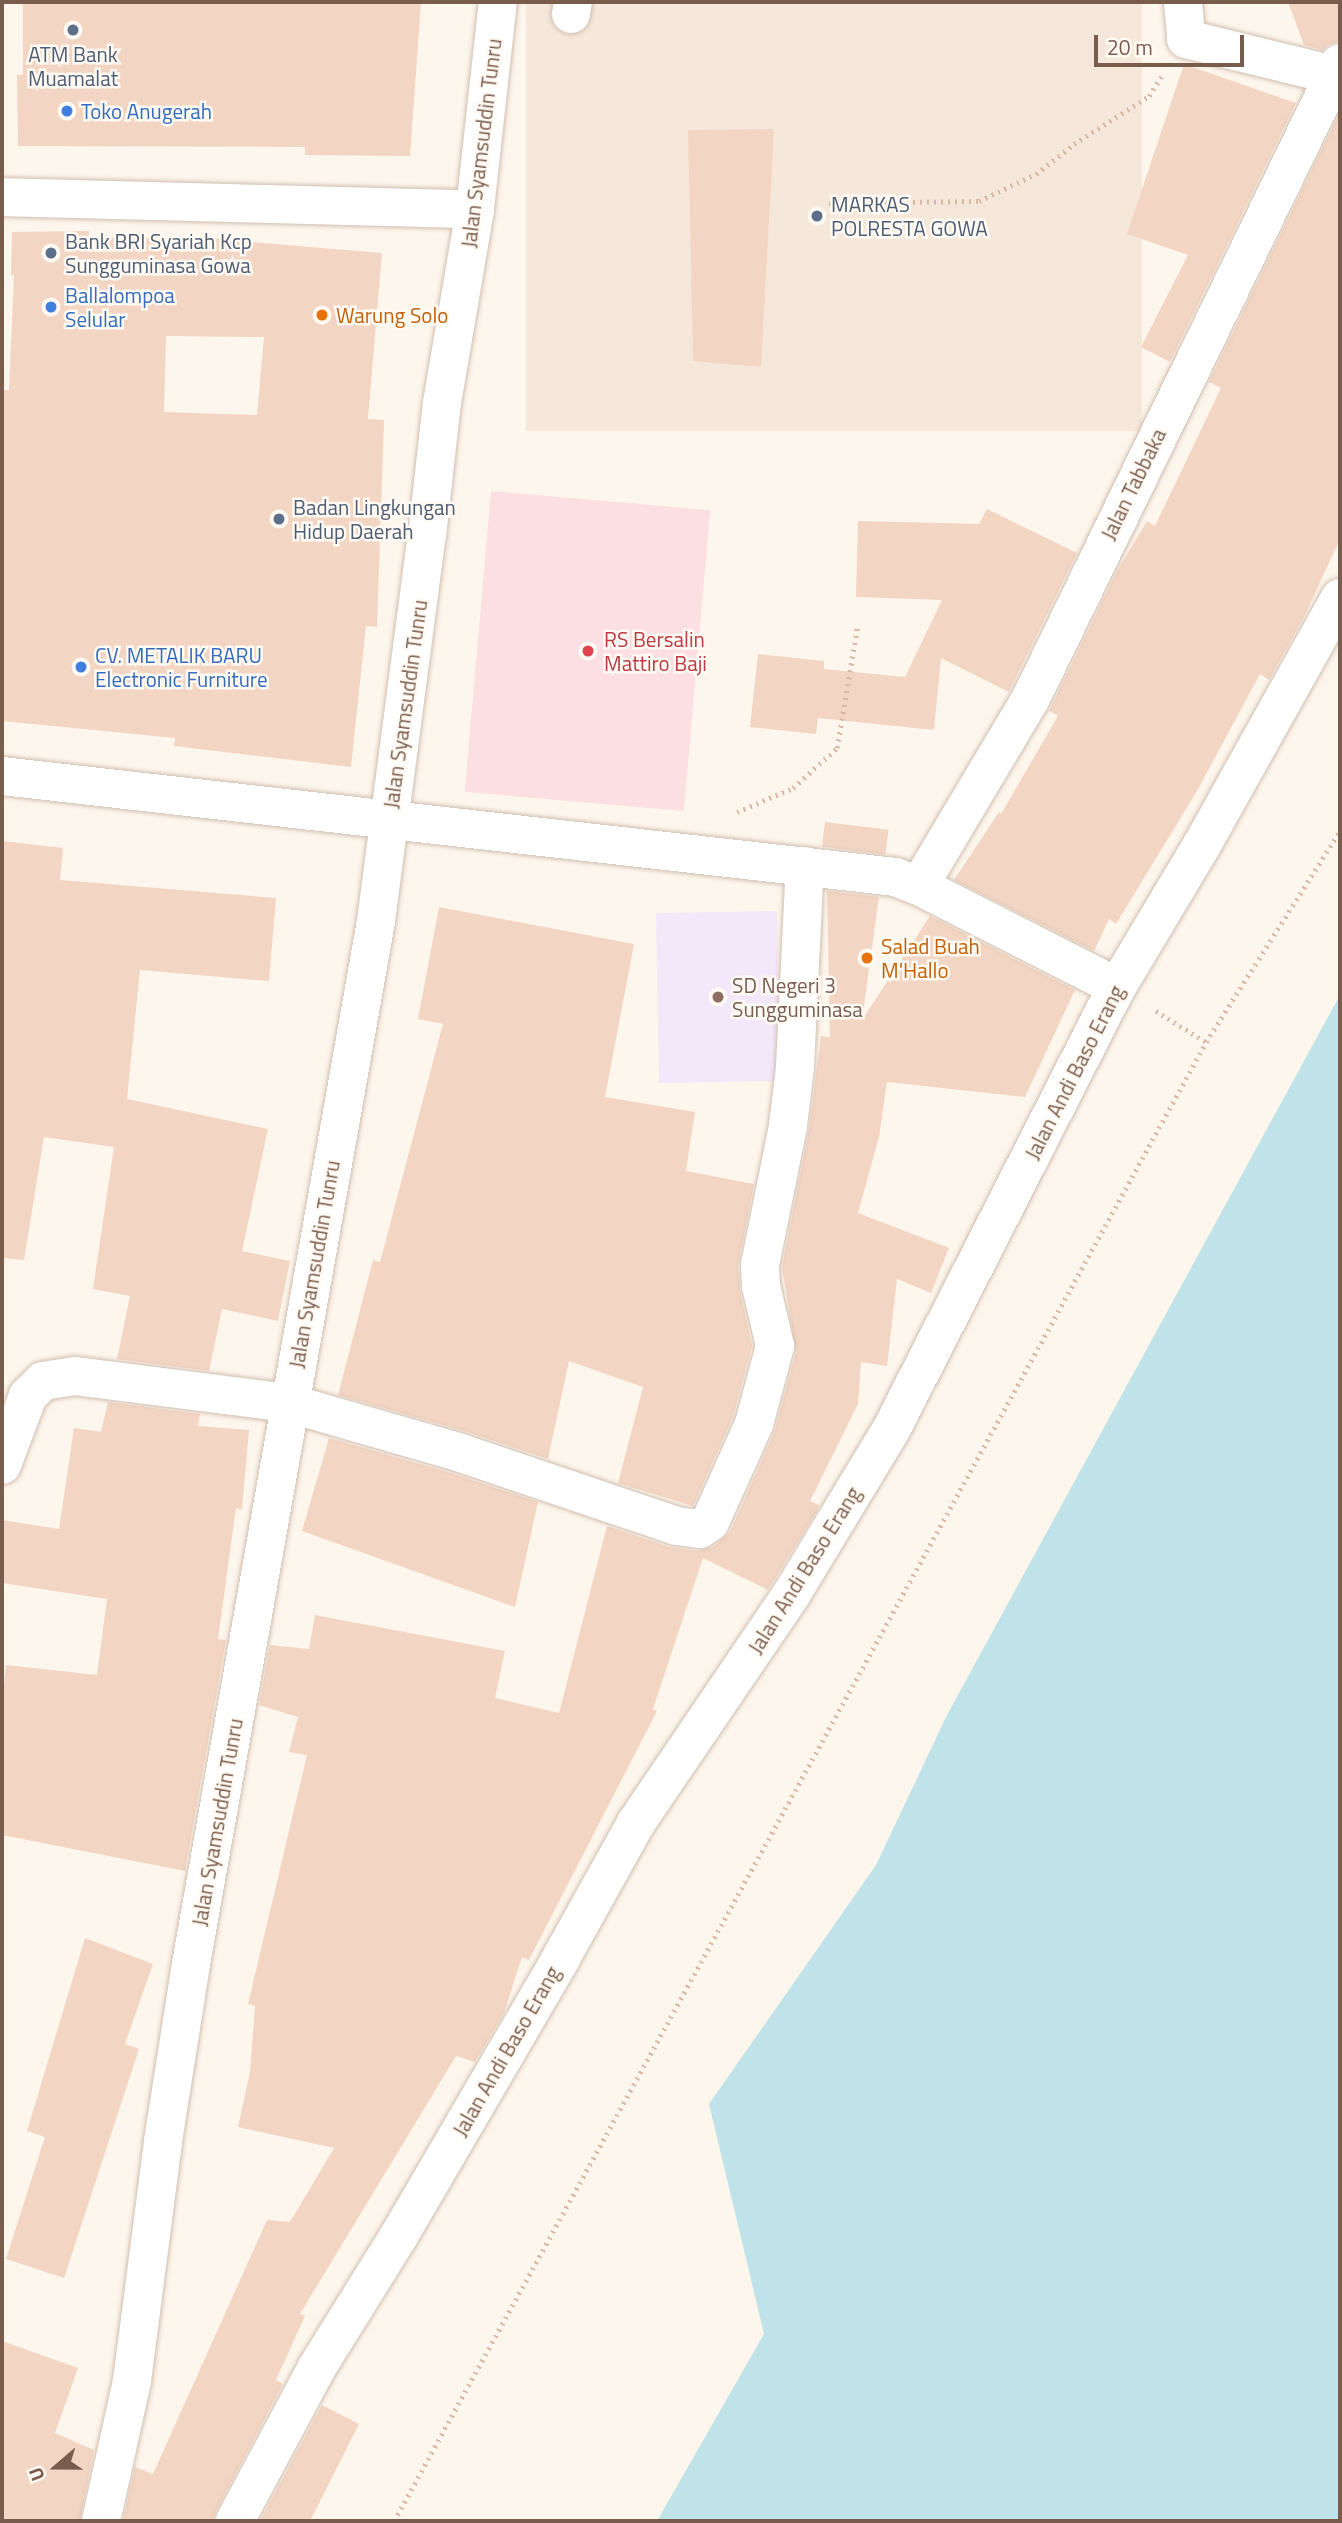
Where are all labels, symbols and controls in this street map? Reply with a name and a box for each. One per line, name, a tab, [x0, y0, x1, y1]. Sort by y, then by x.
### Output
scale bar	[1097, 21, 1248, 65]
marker: ATM Bank Muamalat	[65, 22, 81, 38]
text: 20 m	[1107, 31, 1153, 63]
street label: Jalan Syamsuddin Tunru	[456, 37, 506, 249]
place label: ATM Bank Muamalat	[28, 41, 118, 91]
place label: Toko Anugerah	[81, 98, 212, 124]
marker: Toko Anugerah	[59, 103, 75, 119]
place label: MARKAS POLRESTA GOWA	[831, 191, 988, 241]
marker: MARKAS POLRESTA GOWA	[809, 208, 825, 224]
place label: Bank BRI Syariah Kcp Sungguminasa Gowa	[65, 228, 252, 278]
marker: Bank BRI Syariah Kcp Sungguminasa Gowa	[43, 245, 59, 261]
place label: Ballalompoa Selular	[65, 282, 175, 332]
marker: Ballalompoa Selular	[43, 299, 59, 315]
place label: Warung Solo	[336, 302, 448, 328]
marker: Warung Solo	[314, 307, 330, 323]
street label: Jalan Tabbaka	[1095, 424, 1171, 544]
place label: Badan Lingkungan Hidup Daerah	[293, 494, 456, 544]
marker: Badan Lingkungan Hidup Daerah	[271, 511, 287, 527]
street label: Jalan Syamsuddin Tunru	[378, 598, 432, 810]
place label: RS Bersalin Mattiro Baji	[604, 626, 707, 676]
marker: RS Bersalin Mattiro Baji	[578, 641, 598, 661]
place label: CV. METALIK BARU Electronic Furniture	[95, 642, 268, 692]
marker: CV. METALIK BARU Electronic Furniture	[73, 659, 89, 675]
place label: Salad Buah M'Hallo	[881, 933, 980, 983]
marker: Salad Buah M'Hallo	[859, 950, 875, 966]
place label: SD Negeri 3 Sungguminasa	[732, 972, 863, 1022]
street label: Jalan Andi Baso Erang	[1019, 981, 1129, 1163]
marker: SD Negeri 3 Sungguminasa	[710, 989, 726, 1005]
street label: Jalan Syamsuddin Tunru	[283, 1158, 345, 1370]
street label: Jalan Andi Baso Erang	[742, 1482, 866, 1658]
street label: Jalan Syamsuddin Tunru	[186, 1716, 248, 1928]
street label: Jalan Andi Baso Erang	[447, 1961, 565, 2141]
north arrow	[21, 2432, 91, 2502]
text: U	[20, 2464, 52, 2485]

